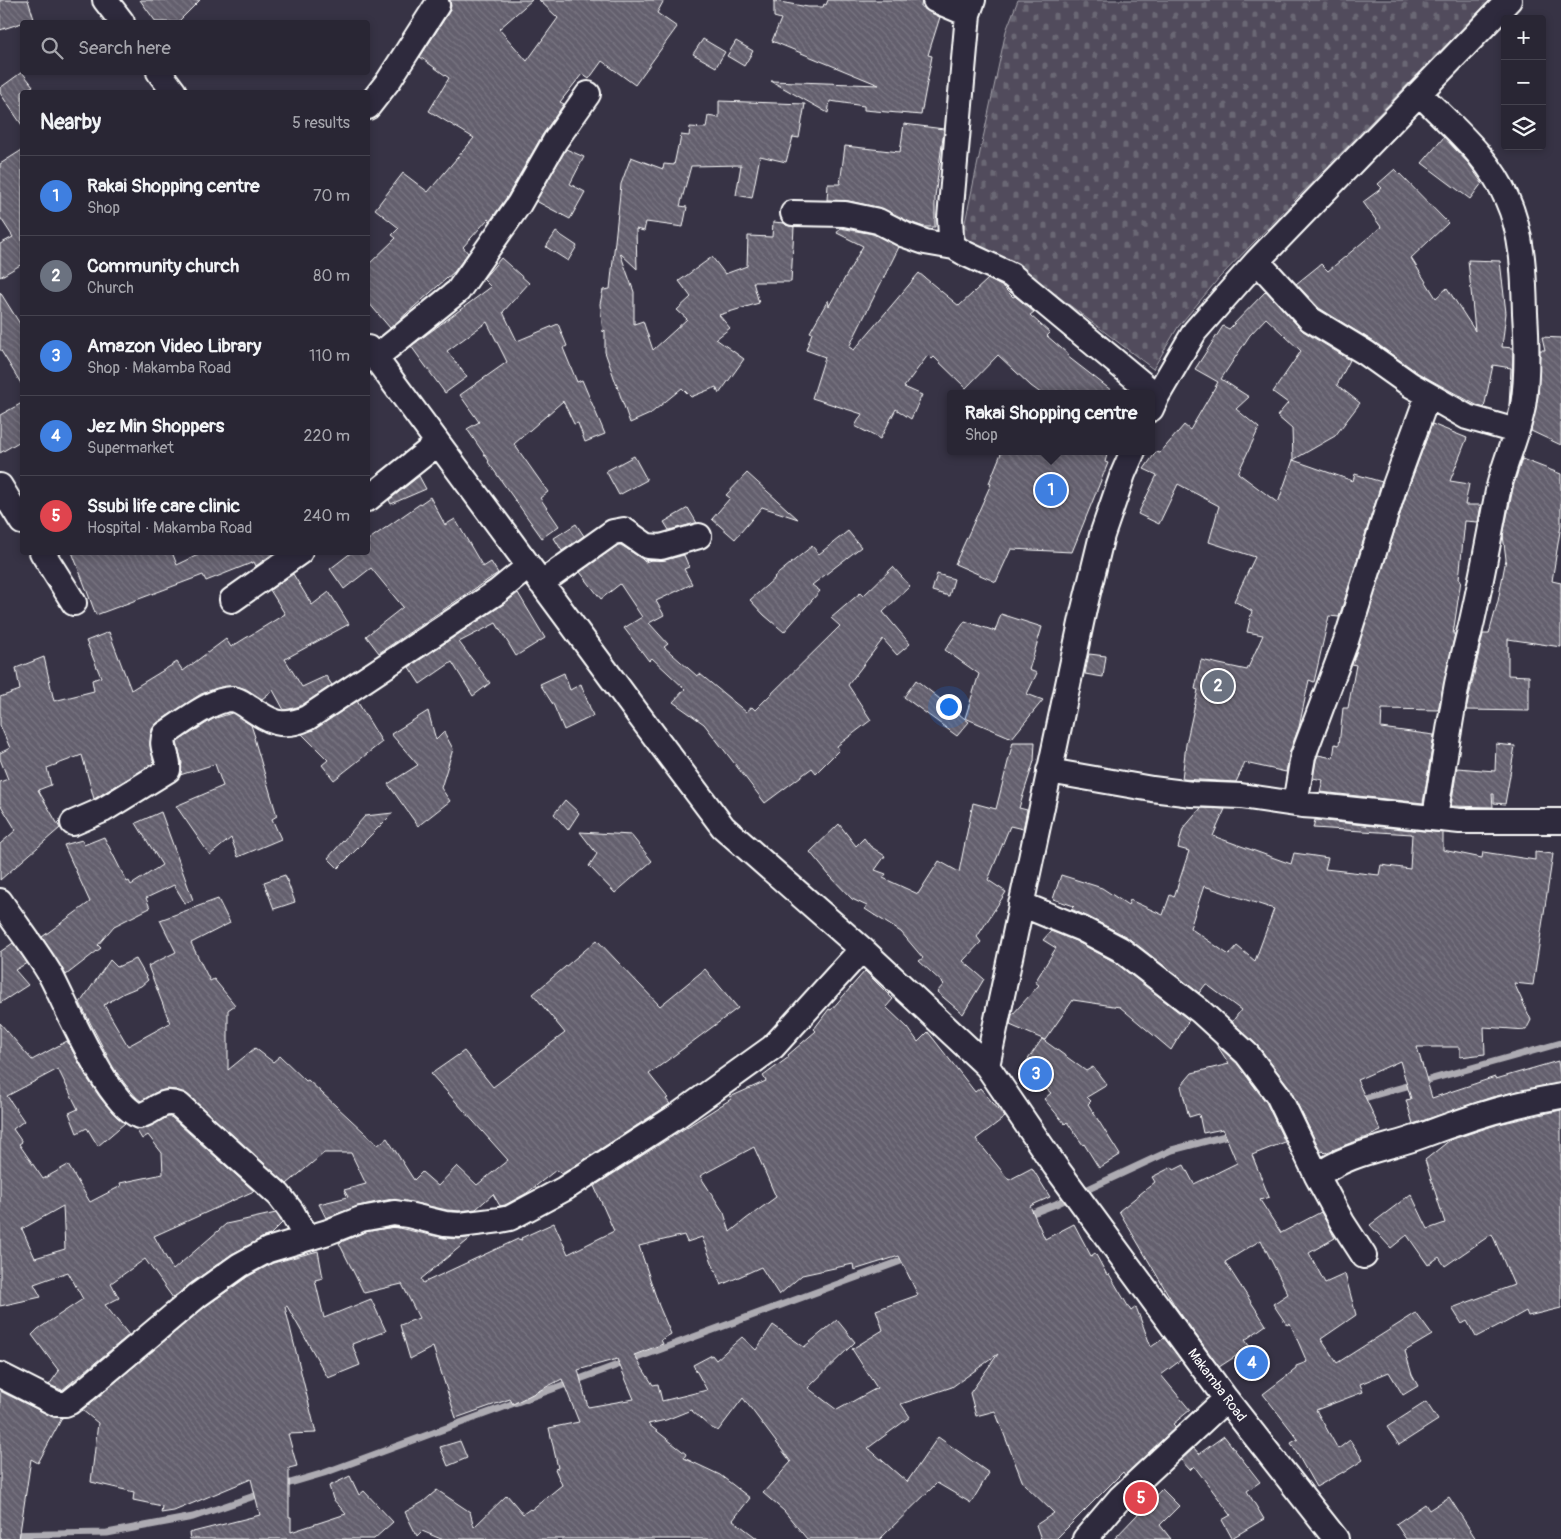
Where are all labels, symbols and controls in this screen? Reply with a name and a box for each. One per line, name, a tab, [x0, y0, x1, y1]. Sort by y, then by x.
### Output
map controls	[1501, 15, 1546, 150]
button: +	[1501, 15, 1546, 60]
search box	[20, 20, 370, 75]
icon: search	[38, 34, 66, 62]
text: Search here	[78, 36, 171, 60]
button: −	[1501, 60, 1546, 105]
button: layers	[1501, 105, 1546, 150]
text: Nearby	[40, 109, 101, 136]
text: 5 results	[292, 113, 350, 133]
text: Rakai Shopping centre	[87, 174, 260, 198]
text: 1	[53, 186, 59, 206]
text: 70 m	[313, 186, 350, 206]
text: Shop	[87, 198, 120, 218]
text: Community church	[87, 254, 239, 278]
text: 2	[52, 266, 60, 286]
text: 80 m	[313, 266, 350, 286]
text: Church	[87, 278, 134, 298]
text: Amazon Video Library	[87, 334, 261, 358]
text: 3	[52, 346, 60, 366]
text: 110 m	[309, 346, 350, 366]
text: Shop · Makamba Road	[87, 358, 231, 378]
popup	[947, 390, 1155, 455]
text: Rakai Shopping centre	[965, 401, 1137, 425]
text: Jez Min Shoppers	[87, 414, 224, 438]
text: Shop	[965, 425, 998, 445]
text: 4	[51, 426, 61, 446]
text: 220 m	[304, 426, 350, 446]
text: Supermarket	[87, 438, 174, 458]
pin: 1	[1035, 471, 1067, 509]
text: Ssubi life care clinic	[87, 494, 240, 518]
text: 5	[52, 506, 60, 526]
text: 240 m	[303, 506, 350, 526]
text: Hospital · Makamba Road	[87, 518, 252, 538]
pin: 2	[1202, 667, 1234, 705]
your location	[936, 694, 962, 720]
pin: 3	[1020, 1055, 1052, 1093]
pin: 4	[1236, 1344, 1268, 1382]
street label: Makamba Road	[1184, 1345, 1250, 1425]
pin: 5	[1125, 1479, 1157, 1517]

